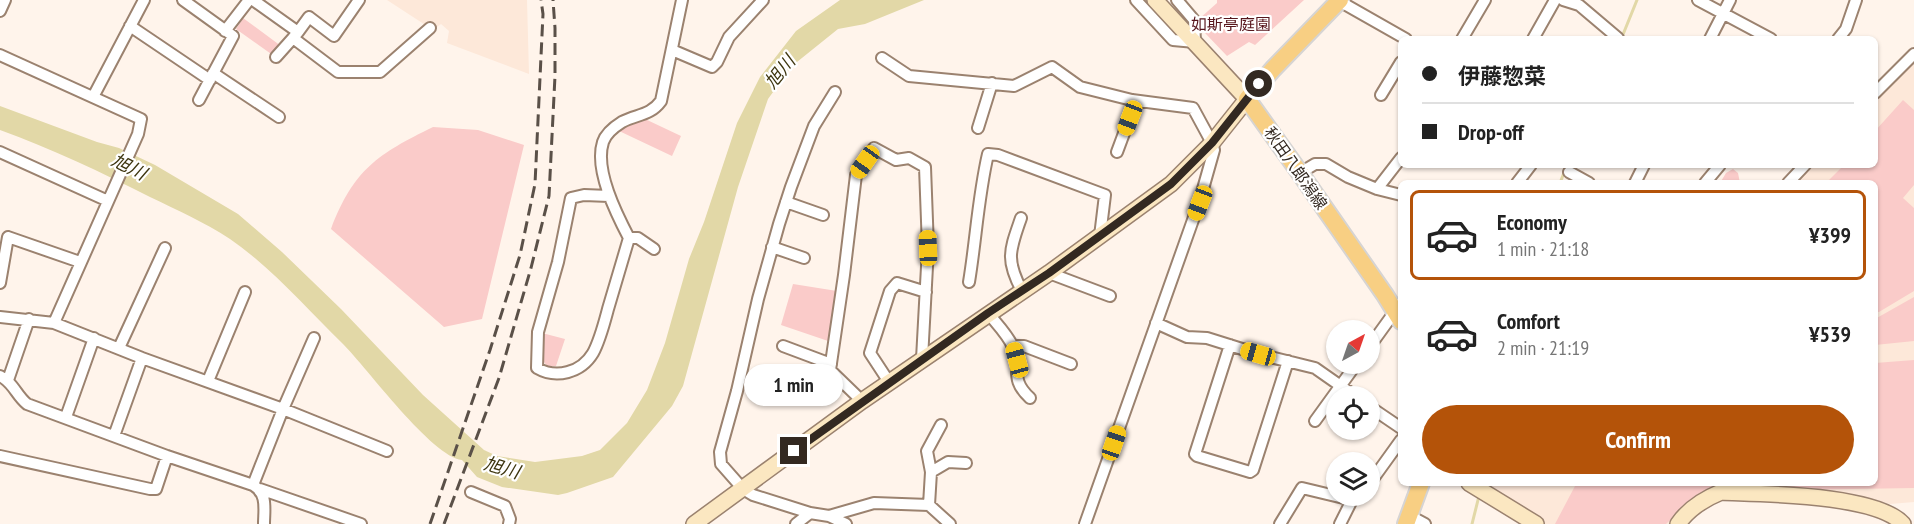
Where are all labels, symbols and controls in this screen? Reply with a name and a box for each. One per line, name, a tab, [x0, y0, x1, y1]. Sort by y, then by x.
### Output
park label: 如斯亭庭園	[1191, 14, 1271, 34]
water label: 旭川	[759, 49, 801, 93]
text: 伊藤惣菜	[1458, 62, 1546, 90]
route start	[1245, 70, 1272, 97]
car	[1115, 98, 1145, 138]
text: Drop-off	[1458, 118, 1524, 146]
street label: 秋田八郎潟線	[1260, 123, 1332, 213]
car	[847, 142, 883, 182]
water label: 旭川	[108, 148, 152, 186]
car	[1185, 183, 1215, 223]
icon: car	[1425, 208, 1479, 262]
text: Economy	[1497, 208, 1567, 236]
text: ¥399	[1809, 221, 1851, 249]
car	[918, 230, 938, 266]
text: 1 min · 21:18	[1497, 236, 1589, 262]
icon: car	[1425, 307, 1479, 361]
text: Comfort	[1497, 307, 1560, 335]
north arrow	[1326, 320, 1380, 374]
map controls	[1326, 320, 1380, 506]
text: ¥539	[1809, 320, 1851, 348]
text: 2 min · 21:19	[1497, 335, 1589, 361]
car	[1004, 340, 1030, 380]
car	[1238, 340, 1278, 368]
callout: 1 min	[744, 364, 844, 406]
text: 1 min	[773, 372, 814, 398]
button: locate	[1326, 386, 1380, 440]
button: Confirm	[1422, 405, 1854, 474]
car	[1100, 423, 1128, 463]
route end	[780, 437, 807, 464]
water label: 旭川	[482, 452, 525, 484]
button: layers	[1326, 452, 1380, 506]

